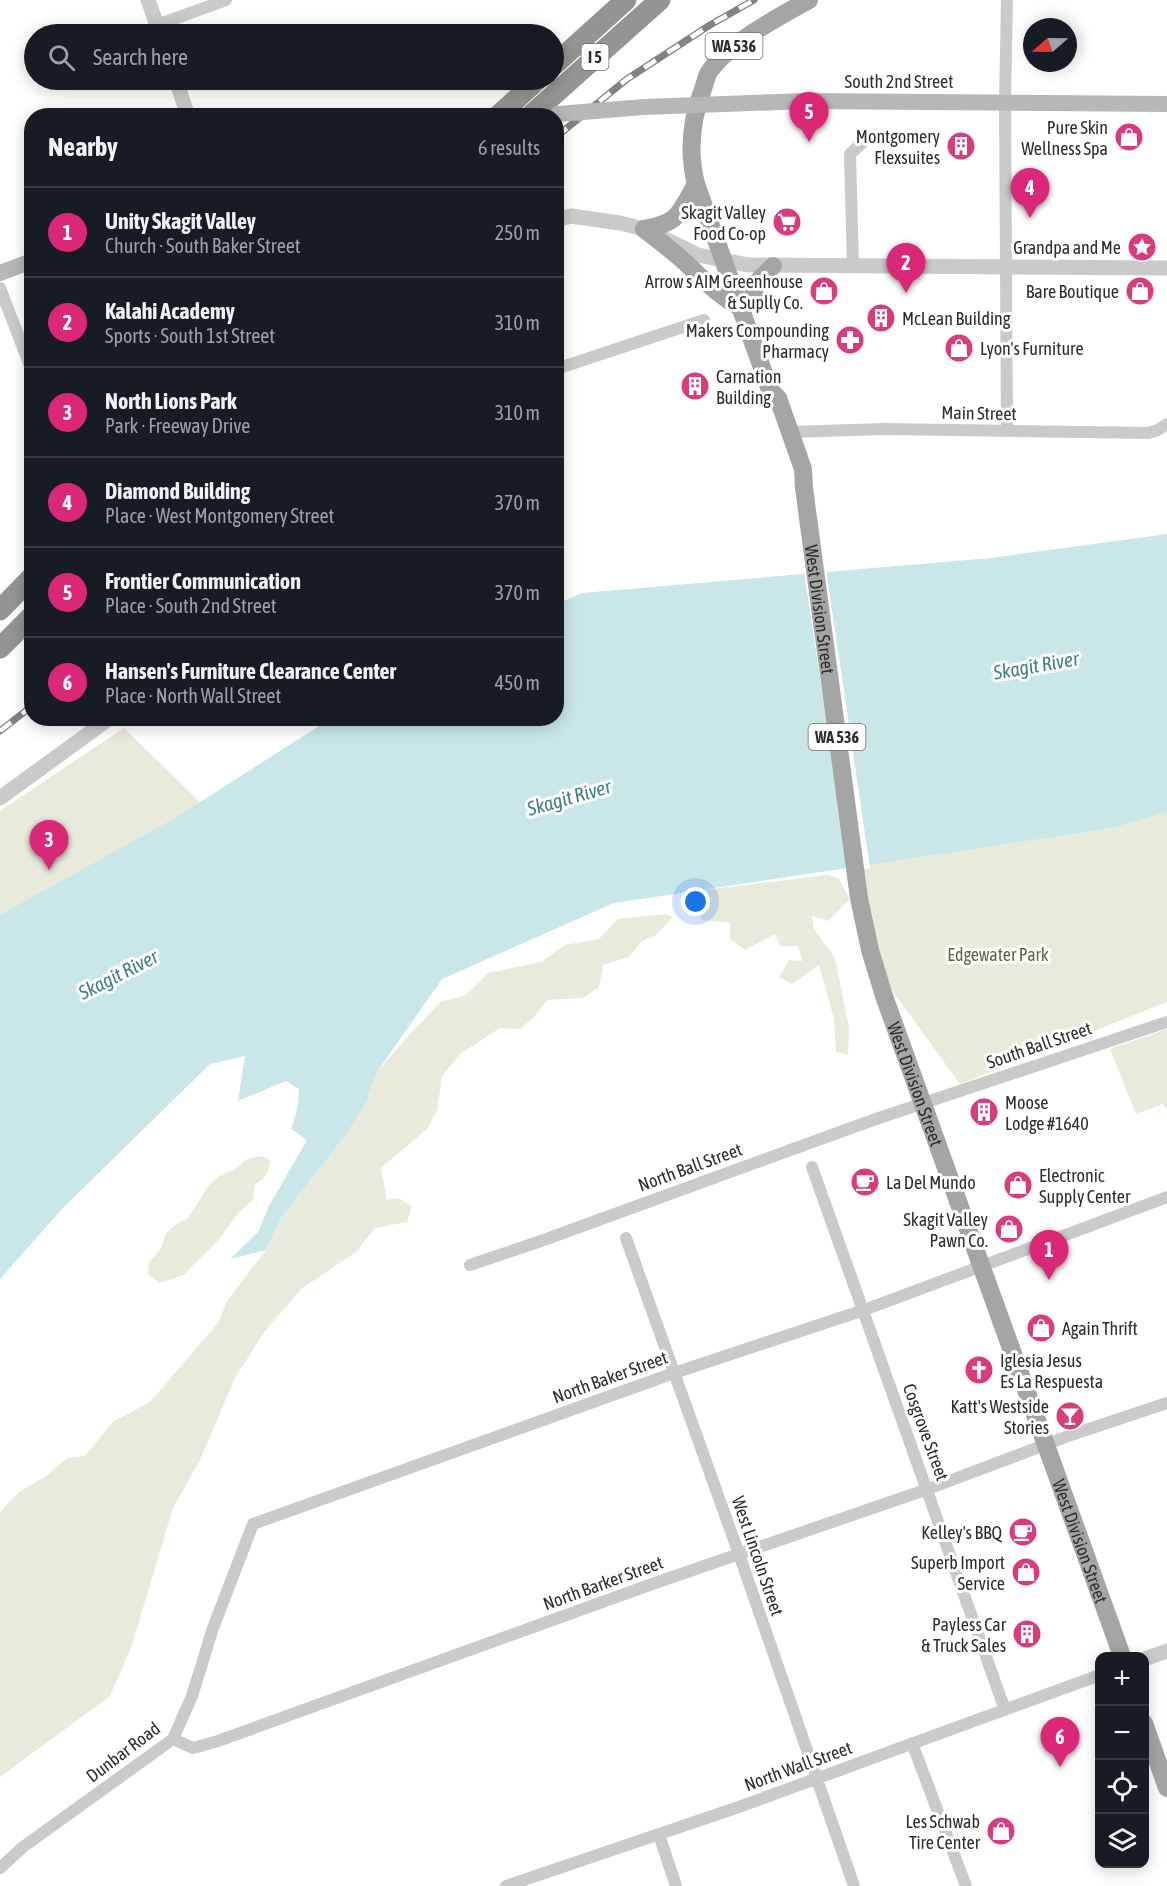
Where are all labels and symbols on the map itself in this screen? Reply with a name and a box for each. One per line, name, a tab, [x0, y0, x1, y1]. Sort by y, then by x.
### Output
north arrow	[1023, 18, 1077, 72]
road number: WA 536	[706, 33, 762, 59]
road number: I 5	[582, 44, 608, 70]
street label: South 2nd Street	[845, 71, 953, 92]
pin: 5	[790, 92, 828, 142]
place label: Pure Skin Wellness Spa	[1021, 117, 1108, 159]
shop icon: Pure Skin Wellness Spa	[1113, 121, 1145, 153]
place label: Montgomery Flexsuites	[856, 126, 940, 168]
building icon: Montgomery Flexsuites	[945, 130, 977, 162]
pin: 4	[1010, 168, 1050, 218]
place label: Skagit Valley Food Co-op	[681, 202, 766, 244]
supermarket icon: Skagit Valley Food Co-op	[771, 206, 803, 238]
place icon: Grandpa and Me	[1126, 231, 1158, 263]
place label: Grandpa and Me	[1013, 237, 1121, 258]
pin: 2	[886, 244, 926, 293]
place label: Arrow s AIM Greenhouse & Suplly Co.	[645, 271, 803, 313]
shop icon: Arrow s AIM Greenhouse & Suplly Co.	[808, 275, 840, 307]
shop icon: Bare Boutique	[1124, 275, 1156, 307]
place label: Bare Boutique	[1026, 281, 1119, 302]
building icon: McLean Building	[865, 302, 897, 334]
place label: McLean Building	[902, 308, 1011, 329]
place label: Makers Compounding Pharmacy	[686, 320, 829, 362]
pharmacy icon: Makers Compounding Pharmacy	[834, 324, 866, 356]
shop icon: Lyon's Furniture	[943, 332, 975, 364]
place label: Lyon's Furniture	[980, 338, 1084, 359]
place label: Carnation Building	[716, 366, 781, 408]
building icon: Carnation Building	[679, 370, 711, 402]
street label: Main Street	[941, 402, 1017, 424]
street label: West Division Street	[801, 543, 839, 675]
water label: Skagit River	[991, 646, 1082, 684]
road number: WA 536	[808, 724, 866, 750]
water label: Skagit River	[523, 774, 615, 820]
pin: 3	[29, 820, 68, 870]
your location	[681, 887, 710, 916]
water label: Skagit River	[73, 944, 163, 1004]
park label: Edgewater Park	[947, 944, 1049, 965]
street label: South Ball Street	[984, 1017, 1094, 1073]
street label: West Division Street	[884, 1019, 948, 1149]
place label: Moose Lodge #1640	[1005, 1092, 1089, 1134]
building icon: Moose Lodge #1640	[968, 1096, 1000, 1128]
street label: North Ball Street	[635, 1138, 745, 1196]
place label: Electronic Supply Center	[1039, 1165, 1131, 1207]
cafe icon: La Del Mundo	[849, 1166, 881, 1198]
shop icon: Electronic Supply Center	[1002, 1169, 1034, 1201]
place label: La Del Mundo	[886, 1172, 976, 1193]
place label: Skagit Valley Pawn Co.	[903, 1209, 988, 1251]
shop icon: Skagit Valley Pawn Co.	[993, 1213, 1025, 1245]
pin: 1	[1030, 1230, 1068, 1280]
shop icon: Again Thrift	[1025, 1312, 1057, 1344]
place label: Again Thrift	[1062, 1318, 1138, 1339]
street label: North Baker Street	[550, 1347, 670, 1407]
place label: Iglesia Jesus Es La Respuesta	[1000, 1350, 1103, 1392]
church icon: Iglesia Jesus Es La Respuesta	[963, 1354, 995, 1386]
street label: Cosgrove Street	[899, 1381, 953, 1483]
place label: Katt's Westside Stories	[951, 1396, 1049, 1438]
bar icon: Katt's Westside Stories	[1054, 1400, 1086, 1432]
street label: West Division Street	[1049, 1476, 1113, 1606]
street label: West Lincoln Street	[728, 1493, 788, 1619]
cafe icon: Kelley's BBQ	[1007, 1516, 1039, 1548]
place label: Kelley's BBQ	[921, 1522, 1002, 1543]
street label: North Barker Street	[540, 1552, 666, 1614]
place label: Superb Import Service	[911, 1552, 1005, 1594]
shop icon: Superb Import Service	[1010, 1556, 1042, 1588]
place label: Payless Car & Truck Sales	[921, 1614, 1007, 1656]
building icon: Payless Car & Truck Sales	[1011, 1618, 1043, 1650]
street label: Dunbar Road	[82, 1718, 164, 1786]
pin: 6	[1040, 1718, 1080, 1767]
street label: North Wall Street	[741, 1737, 855, 1795]
place label: Les Schwab Tire Center	[906, 1811, 981, 1853]
shop icon: Les Schwab Tire Center	[985, 1815, 1017, 1847]

